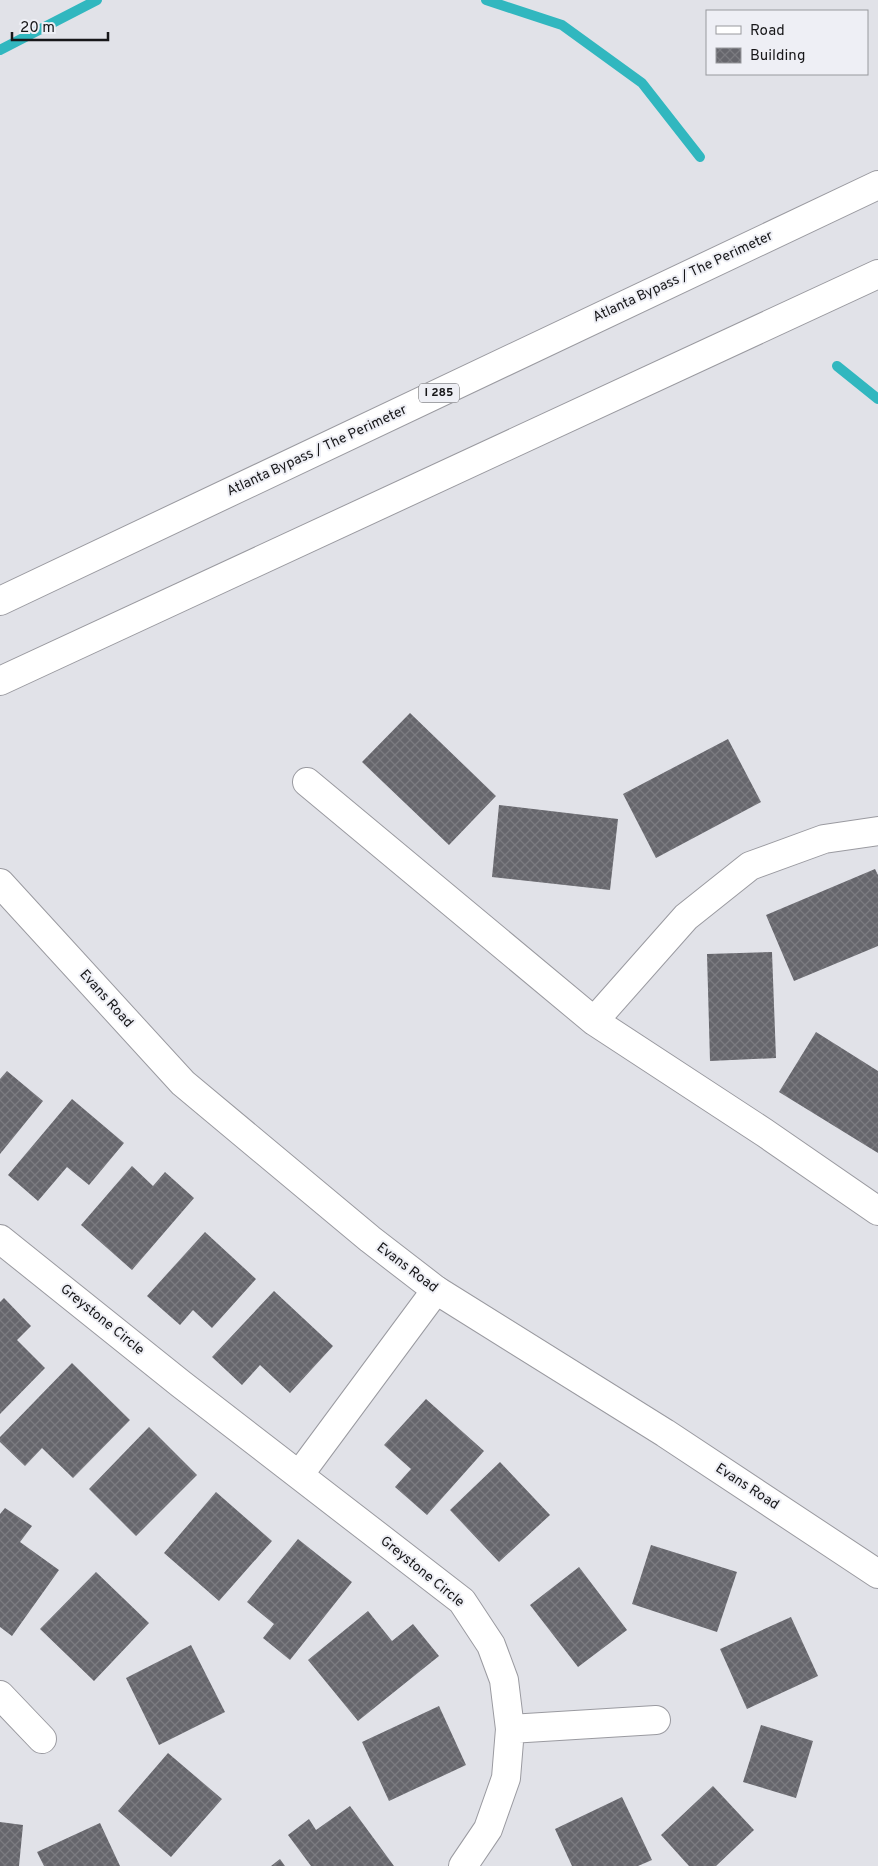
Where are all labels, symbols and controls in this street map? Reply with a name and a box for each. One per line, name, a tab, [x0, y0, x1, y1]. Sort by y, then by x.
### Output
scale bar	[12, 10, 109, 42]
legend	[706, 10, 868, 75]
text: 20 m	[20, 19, 55, 38]
text: Road	[750, 22, 785, 41]
text: Building	[750, 47, 805, 66]
street label: Atlanta Bypass / The Perimeter	[590, 227, 776, 326]
road number: I 285	[419, 383, 459, 402]
street label: Atlanta Bypass / The Perimeter	[224, 401, 410, 500]
street label: Evans Road	[76, 966, 136, 1032]
street label: Evans Road	[373, 1239, 441, 1297]
street label: Greystone Circle	[57, 1281, 147, 1359]
street label: Evans Road	[712, 1460, 782, 1514]
street label: Greystone Circle	[377, 1533, 467, 1611]

